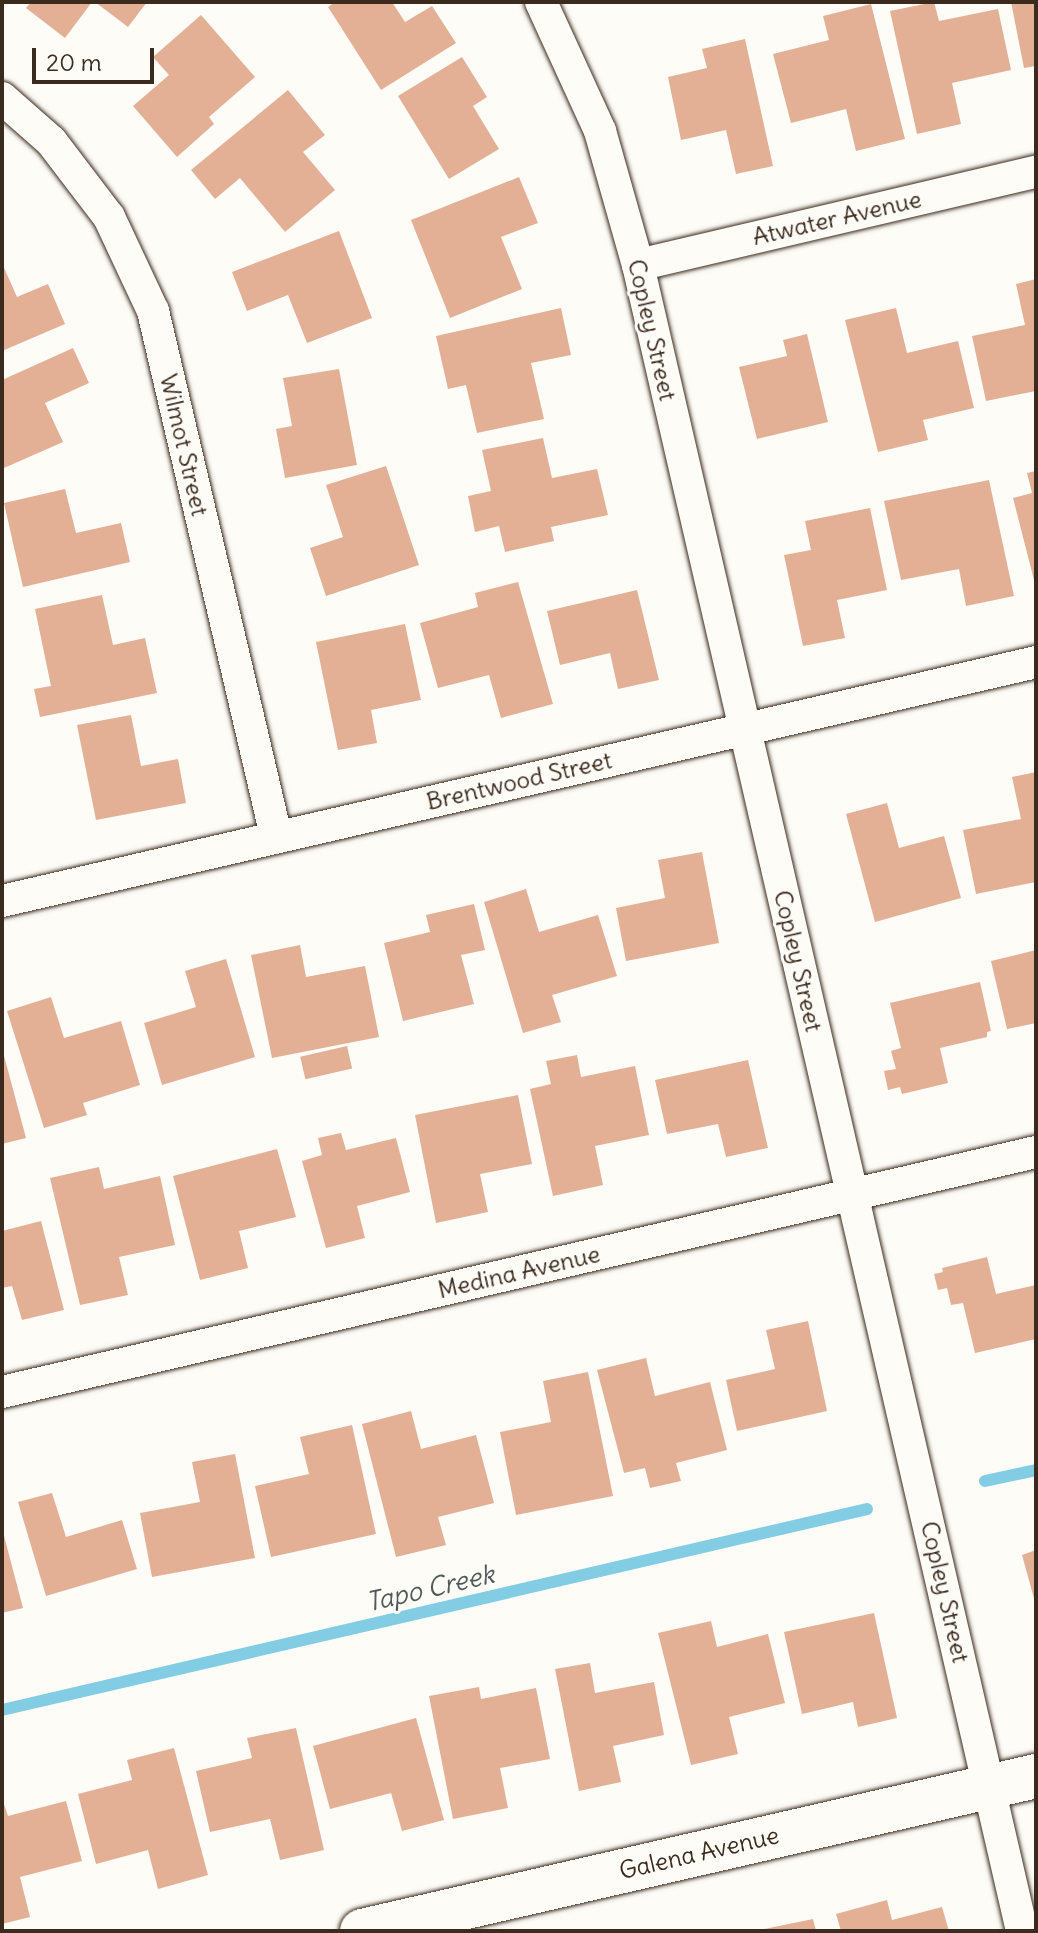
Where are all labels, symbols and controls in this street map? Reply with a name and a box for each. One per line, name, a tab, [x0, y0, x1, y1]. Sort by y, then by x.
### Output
scale bar	[36, 32, 158, 82]
text: 20 m	[46, 47, 102, 77]
street label: Atwater Avenue	[750, 185, 924, 251]
street label: Copley Street	[622, 256, 682, 404]
street label: Wilmot Street	[154, 371, 214, 519]
street label: Brentwood Street	[424, 746, 614, 816]
street label: Copley Street	[768, 887, 828, 1035]
street label: Medina Avenue	[435, 1239, 603, 1305]
street label: Copley Street	[915, 1518, 975, 1666]
water label: Tapo Creek	[363, 1558, 497, 1618]
street label: Galena Avenue	[616, 1821, 782, 1885]

